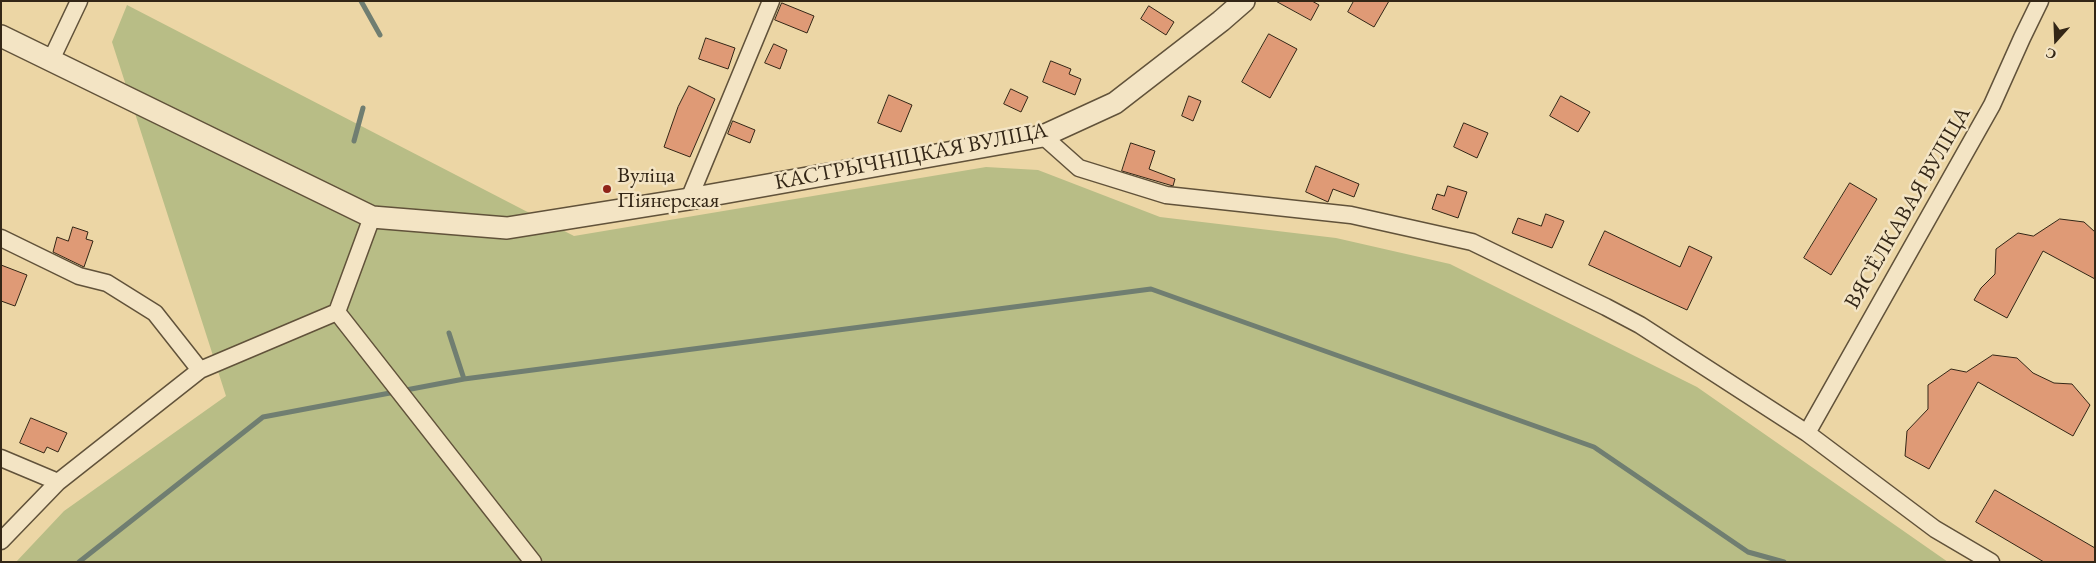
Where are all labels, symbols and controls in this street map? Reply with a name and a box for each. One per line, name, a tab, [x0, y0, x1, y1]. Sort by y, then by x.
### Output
north arrow	[2031, 15, 2081, 65]
text: С	[2043, 44, 2059, 64]
street label: ВЯСЁЛКАВАЯ ВУЛІЦА	[1839, 102, 1977, 314]
street label: КАСТРЫЧНІЦКАЯ ВУЛІЦА	[772, 118, 1050, 196]
place label: Вуліца Піянерская	[617, 163, 719, 215]
marker: Вуліца Піянерская	[601, 183, 613, 195]

